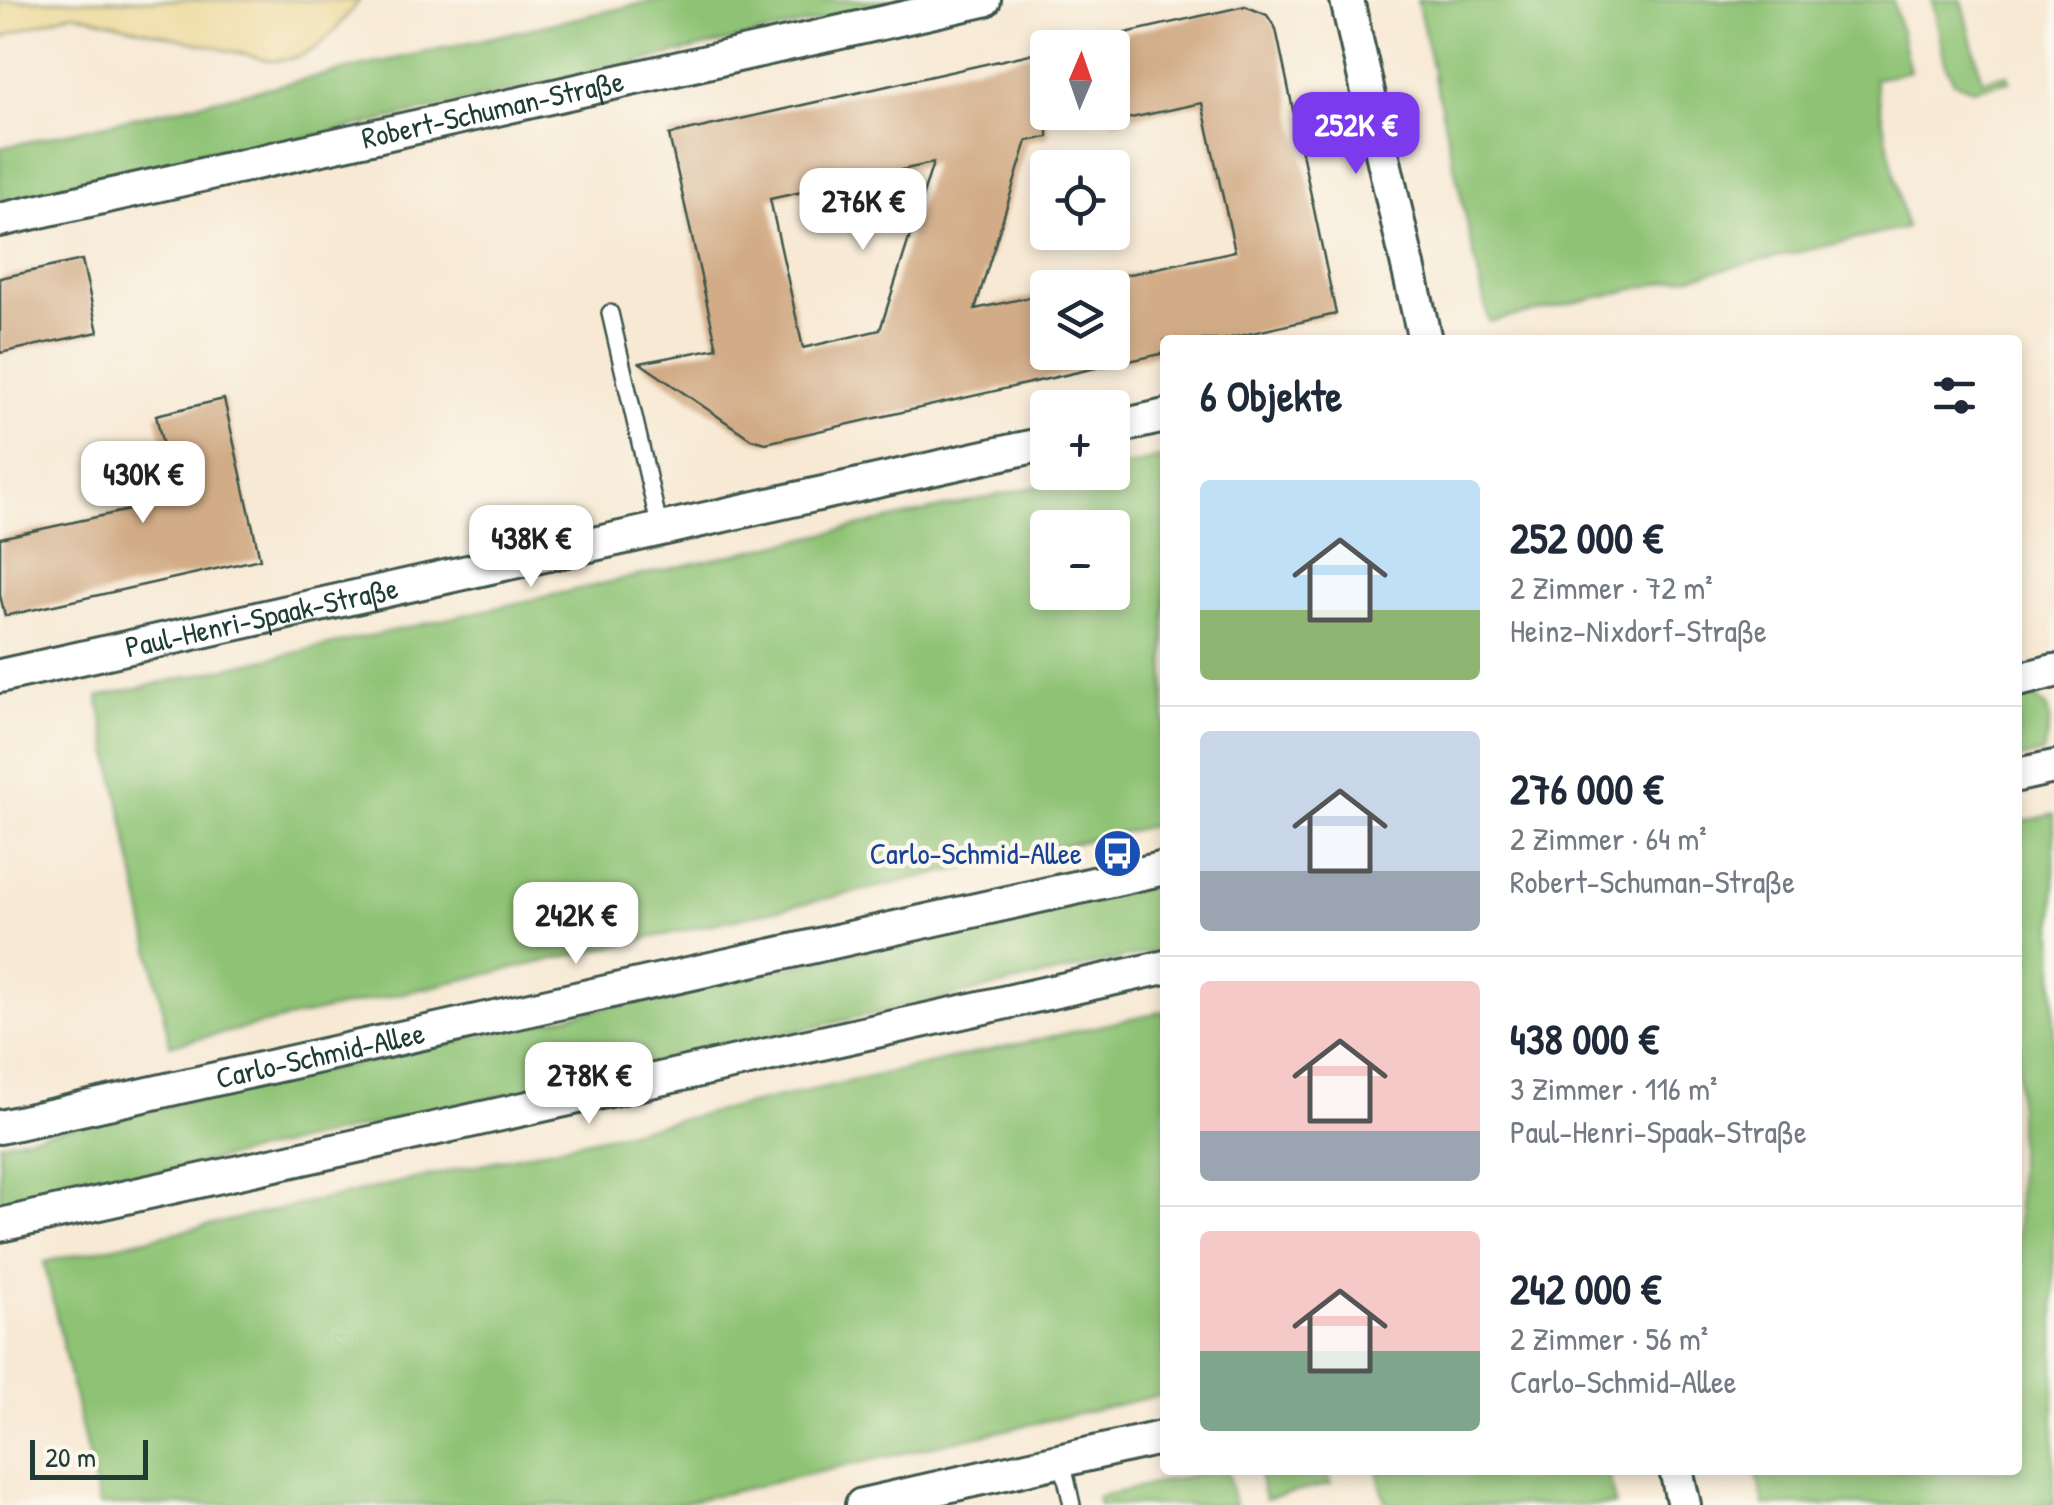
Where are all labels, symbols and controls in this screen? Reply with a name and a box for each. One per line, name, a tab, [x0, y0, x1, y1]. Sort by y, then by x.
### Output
north arrow	[1030, 30, 1130, 130]
map controls	[1030, 30, 1130, 610]
street label: Robert-Schuman-Straße	[358, 60, 627, 158]
pin: 252K €	[1275, 92, 1437, 177]
text: 252K €	[1315, 103, 1397, 146]
button: locate	[1030, 150, 1130, 250]
pin: 276K €	[782, 168, 944, 253]
text: 276K €	[821, 179, 905, 222]
button: layers	[1030, 270, 1130, 370]
text: 6 Objekte	[1200, 367, 1342, 424]
icon: filters	[1927, 368, 1982, 423]
button: +	[1030, 390, 1130, 490]
pin: 430K €	[62, 441, 224, 526]
text: 430K €	[103, 452, 183, 495]
pin: 438K €	[450, 505, 612, 590]
text: 252 000 €	[1510, 509, 1663, 566]
button: −	[1030, 510, 1130, 610]
text: 438K €	[491, 516, 571, 559]
icon: home	[1280, 520, 1400, 640]
text: 2 Zimmer · 72 m²	[1510, 566, 1713, 609]
street label: Paul-Henri-Spaak-Straße	[121, 567, 402, 667]
text: Heinz-Nixdorf-Straße	[1510, 609, 1767, 652]
text: 276 000 €	[1510, 760, 1663, 817]
icon: home	[1280, 771, 1400, 891]
text: 2 Zimmer · 64 m²	[1510, 817, 1707, 860]
bus stop icon: Carlo-Schmid-Allee	[1091, 828, 1143, 880]
place label: Carlo-Schmid-Allee	[870, 833, 1082, 873]
text: Robert-Schuman-Straße	[1510, 860, 1795, 903]
pin: 242K €	[495, 882, 657, 967]
text: 242K €	[535, 893, 617, 936]
text: 438 000 €	[1510, 1010, 1659, 1067]
street label: Carlo-Schmid-Allee	[212, 1012, 428, 1097]
icon: home	[1280, 1021, 1400, 1141]
pin: 278K €	[508, 1042, 670, 1127]
text: 278K €	[547, 1053, 631, 1096]
text: 3 Zimmer · 116 m²	[1510, 1067, 1717, 1110]
text: Paul-Henri-Spaak-Straße	[1510, 1110, 1807, 1153]
text: 242 000 €	[1510, 1260, 1661, 1317]
icon: home	[1280, 1271, 1400, 1391]
text: 2 Zimmer · 56 m²	[1510, 1317, 1708, 1360]
text: Carlo-Schmid-Allee	[1510, 1360, 1737, 1403]
scale bar	[30, 1435, 148, 1480]
text: 20 m	[45, 1438, 96, 1476]

